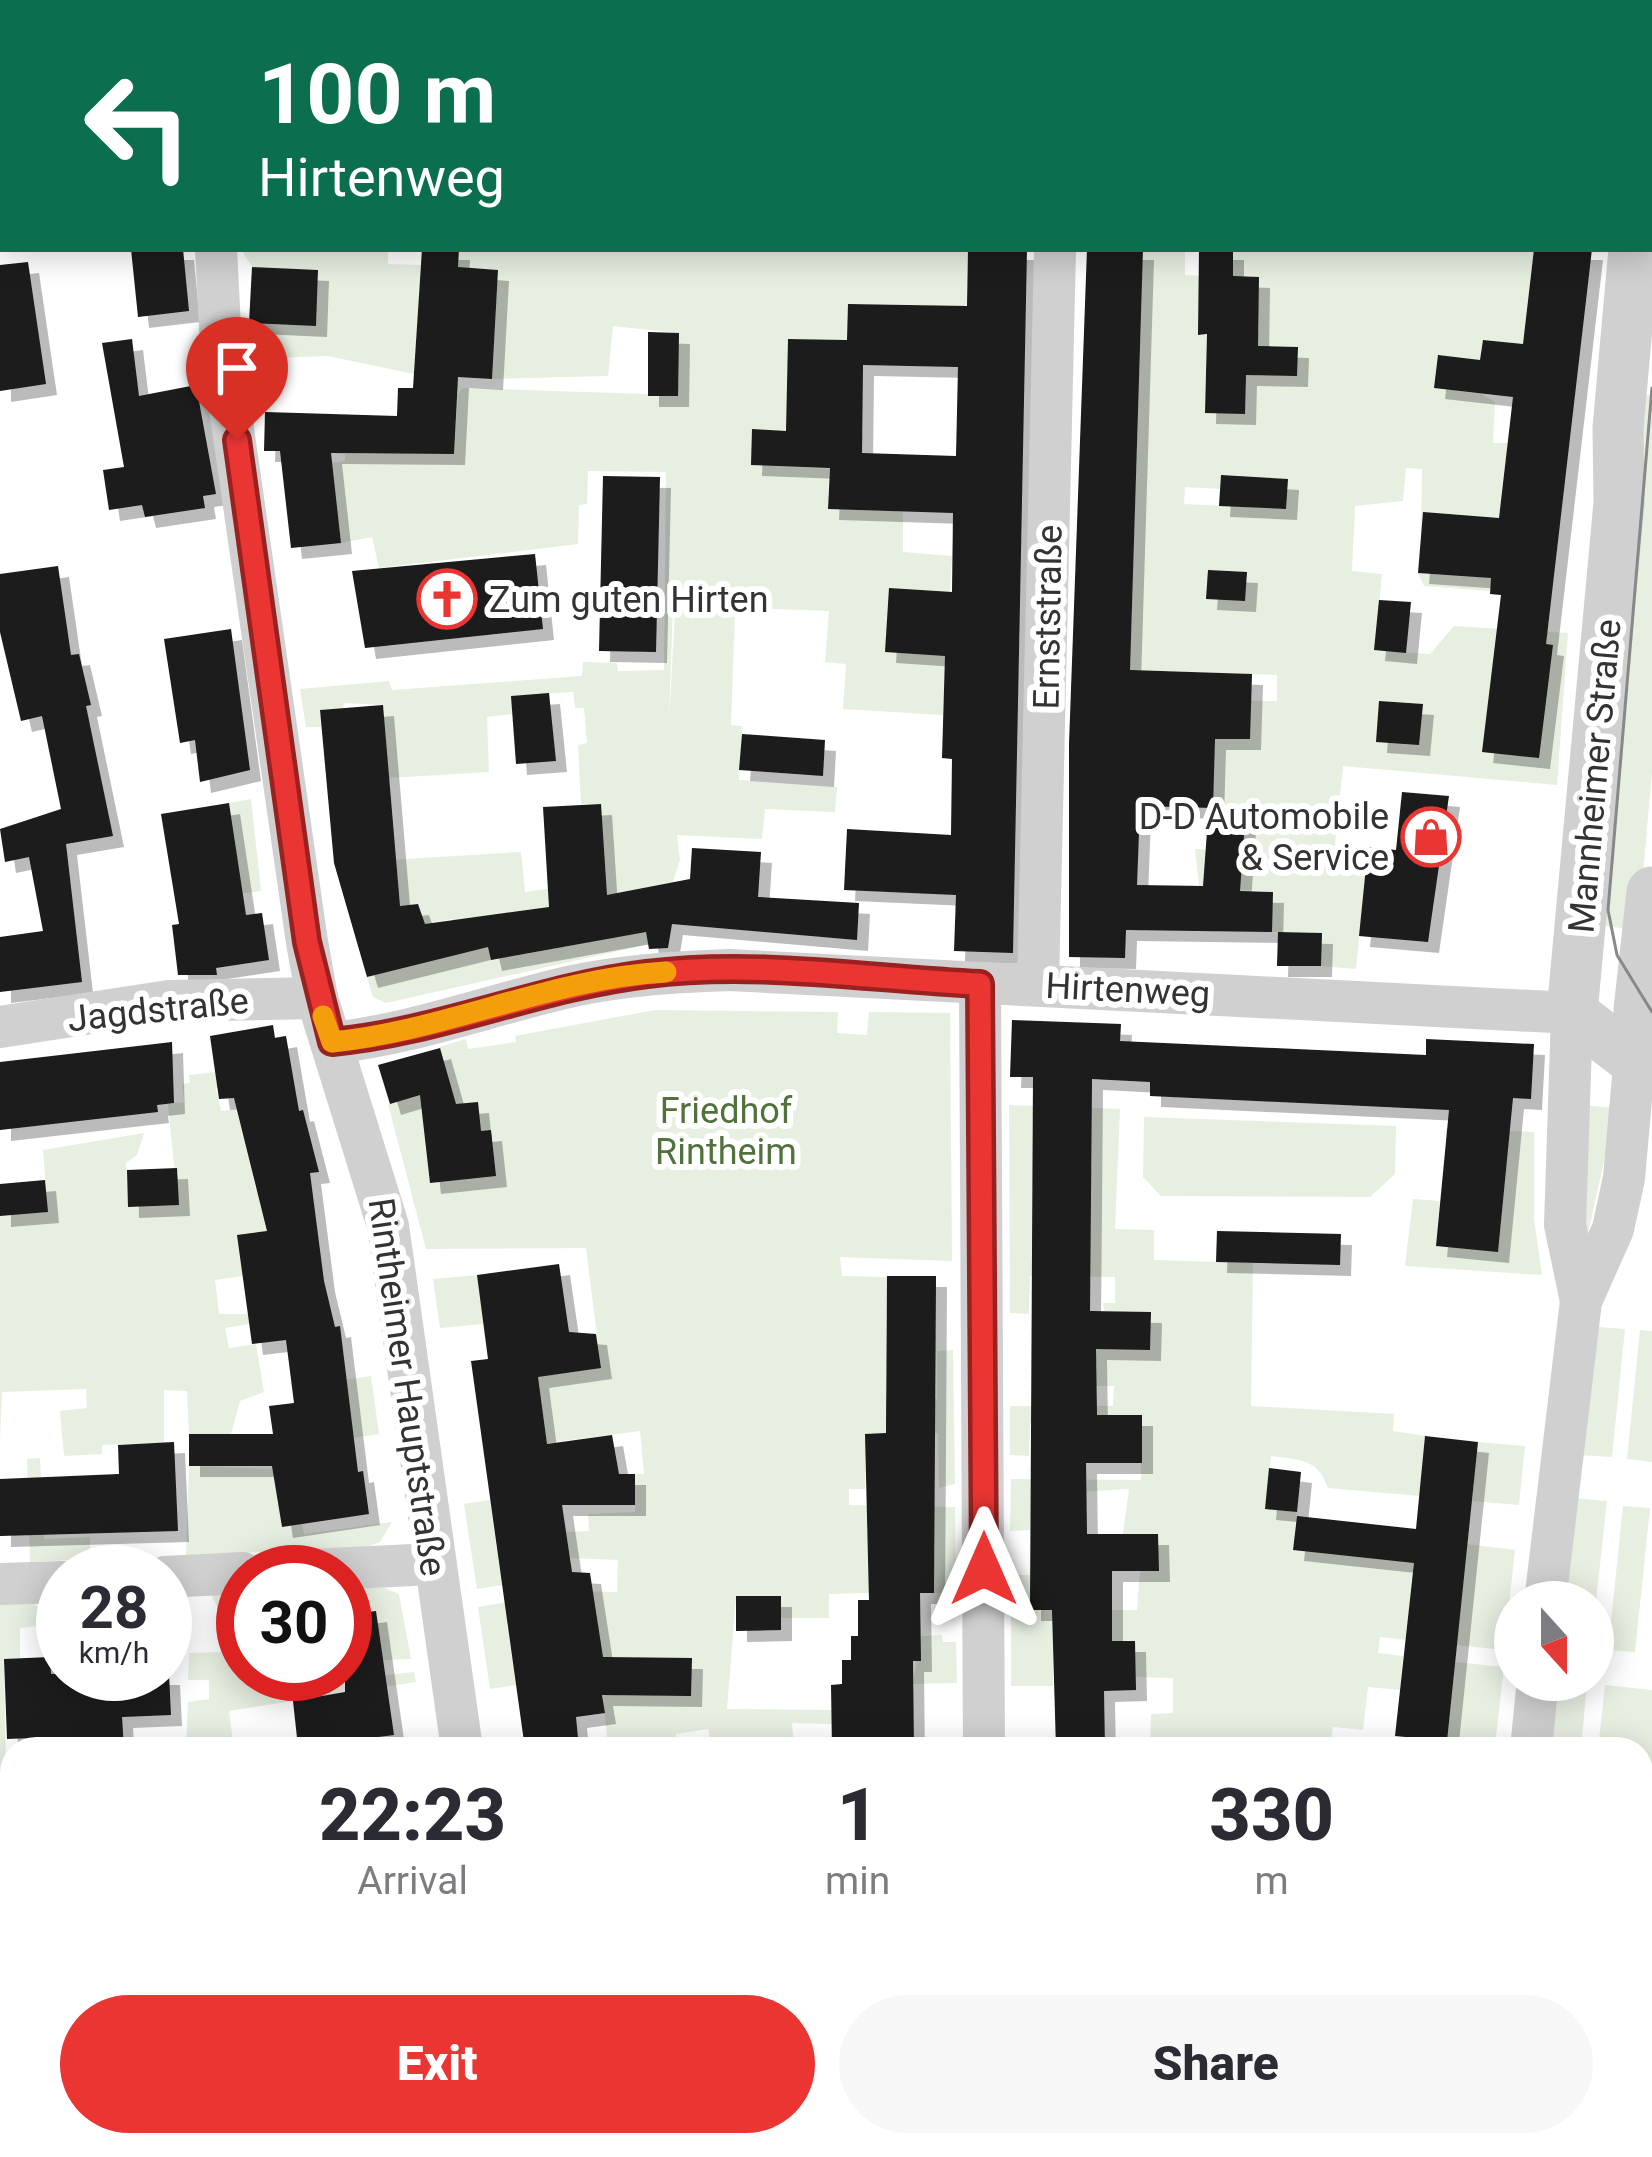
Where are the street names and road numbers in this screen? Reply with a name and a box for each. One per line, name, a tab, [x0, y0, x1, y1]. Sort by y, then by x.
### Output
street label: Ernststraße	[1025, 524, 1071, 710]
street label: Mannheimer Straße	[1560, 617, 1630, 935]
street label: Hirtenweg	[1045, 965, 1211, 1015]
street label: Jagdstraße	[65, 980, 251, 1040]
street label: Rintheimer Hauptstraße	[360, 1196, 454, 1579]

